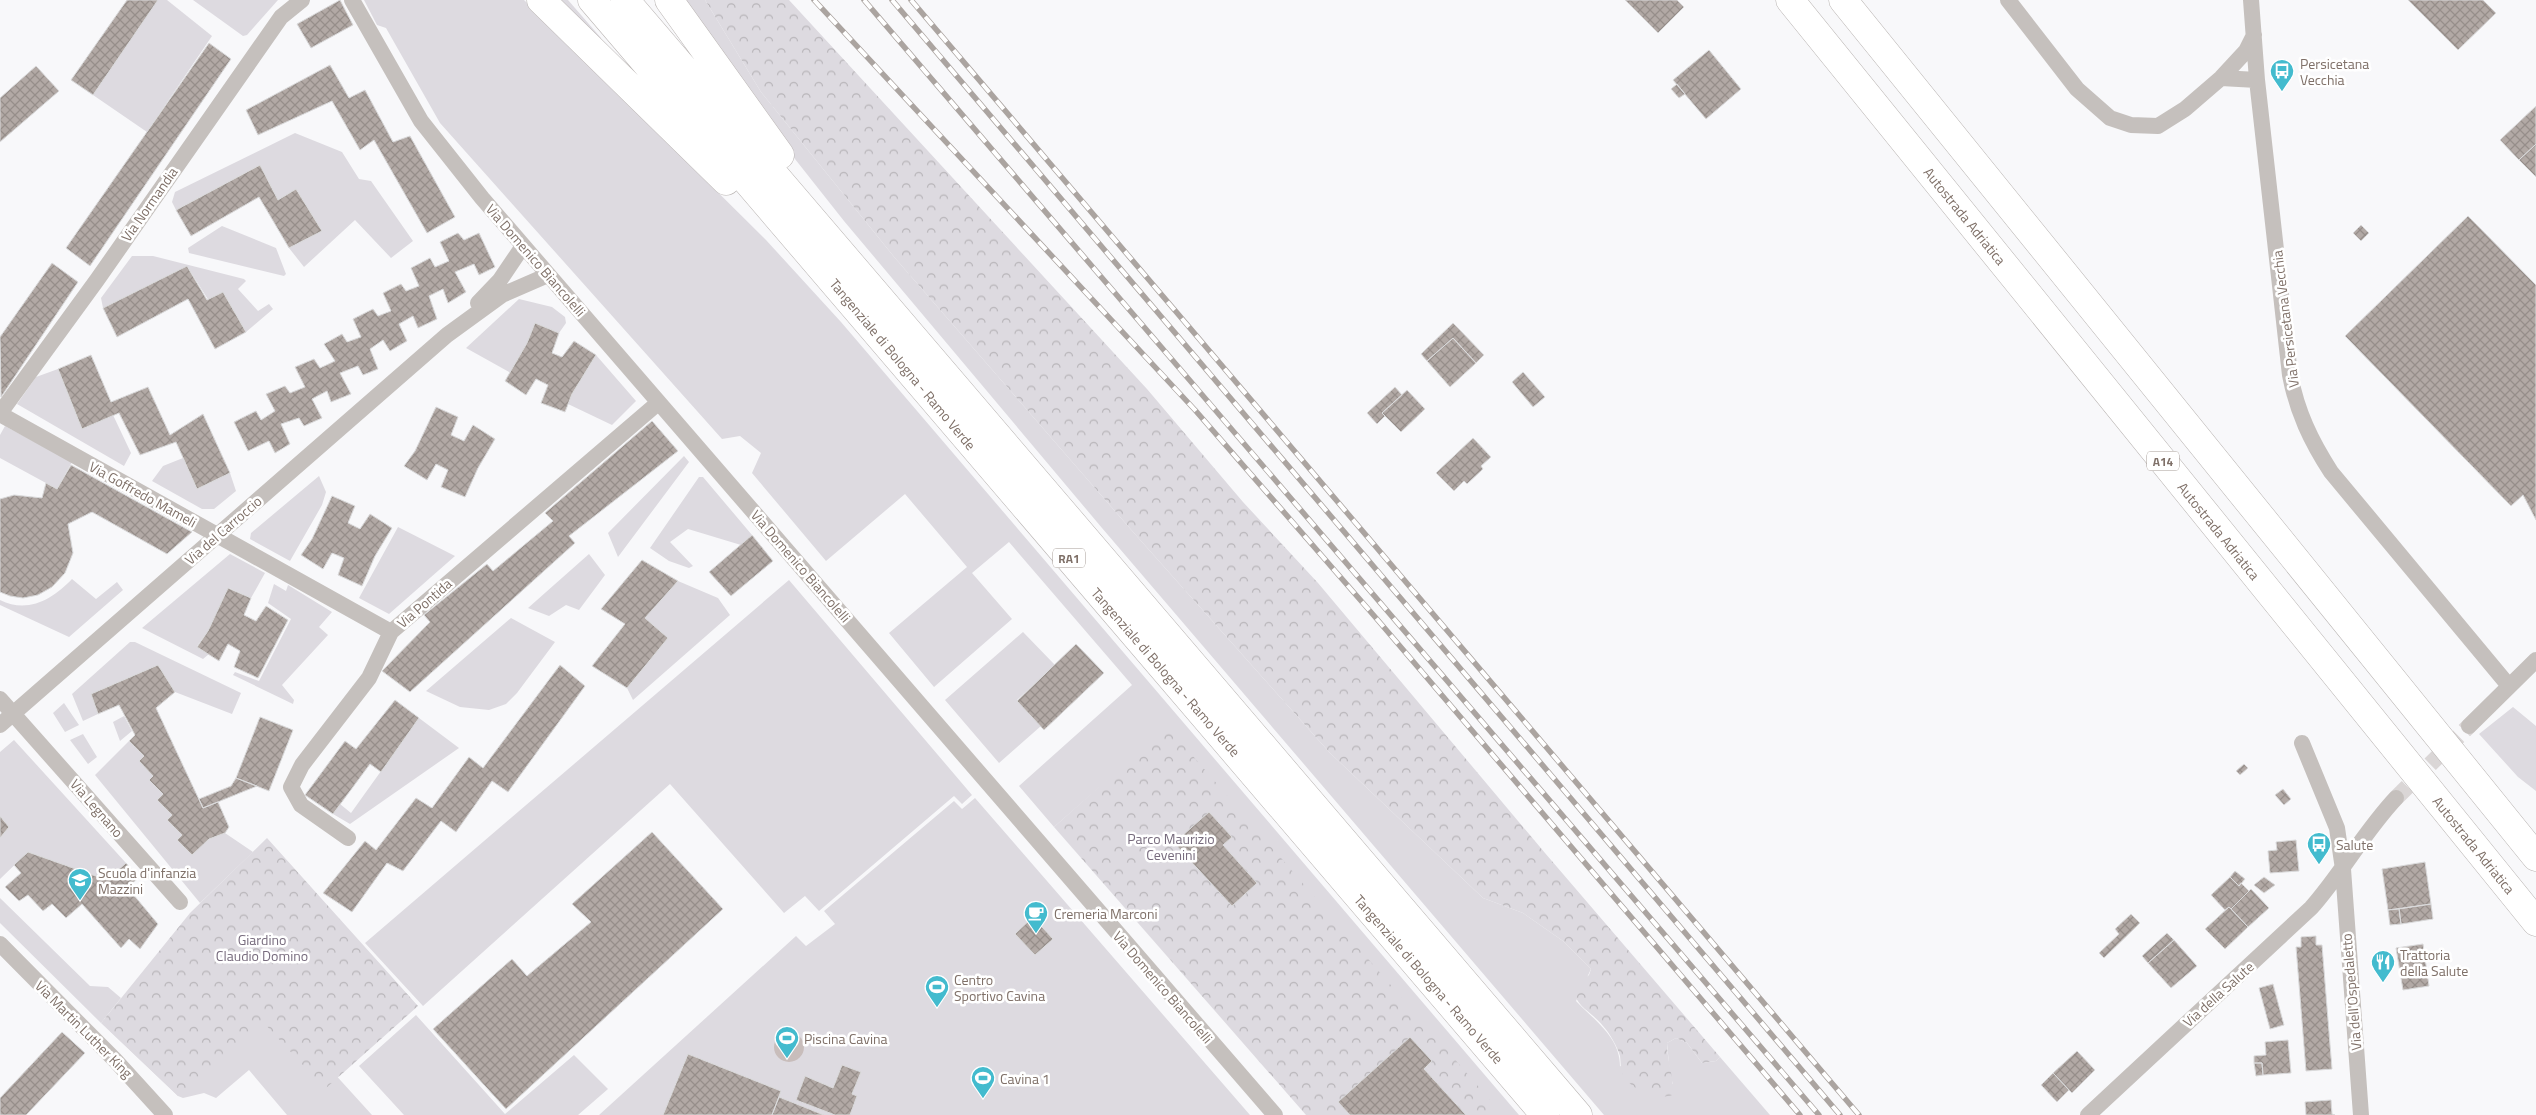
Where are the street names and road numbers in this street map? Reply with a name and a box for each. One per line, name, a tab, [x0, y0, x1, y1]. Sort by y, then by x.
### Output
street label: Via Normandia	[116, 162, 182, 246]
street label: Autostrada Adriatica	[1919, 163, 2011, 269]
street label: Via Domenico Biancolelli	[481, 199, 591, 321]
street label: Via Persicetana Vecchia	[2266, 249, 2304, 389]
street label: Tangenziale di Bologna - Ramo Verde	[825, 274, 981, 454]
road number: A14	[2147, 452, 2179, 471]
street label: Via Goffredo Mameli	[85, 456, 201, 532]
street label: Autostrada Adriatica	[2173, 478, 2265, 584]
street label: Via del Carroccio	[180, 491, 266, 569]
street label: Via Domenico Biancolelli	[746, 505, 856, 627]
road number: RA1	[1053, 548, 1085, 568]
street label: Via Pontida	[392, 573, 456, 633]
street label: Tangenziale di Bologna - Ramo Verde	[1086, 583, 1246, 761]
street label: Via Legnano	[66, 774, 128, 842]
street label: Autostrada Adriatica	[2428, 792, 2520, 898]
street label: Tangenziale di Bologna - Ramo Verde	[1349, 890, 1509, 1068]
street label: Via Domenico Biancolelli	[1108, 926, 1218, 1048]
street label: Via dell'Ospedaletto	[2335, 933, 2367, 1051]
street label: Via della Salute	[2178, 956, 2258, 1032]
street label: Via Martin Luther King	[30, 975, 138, 1083]

